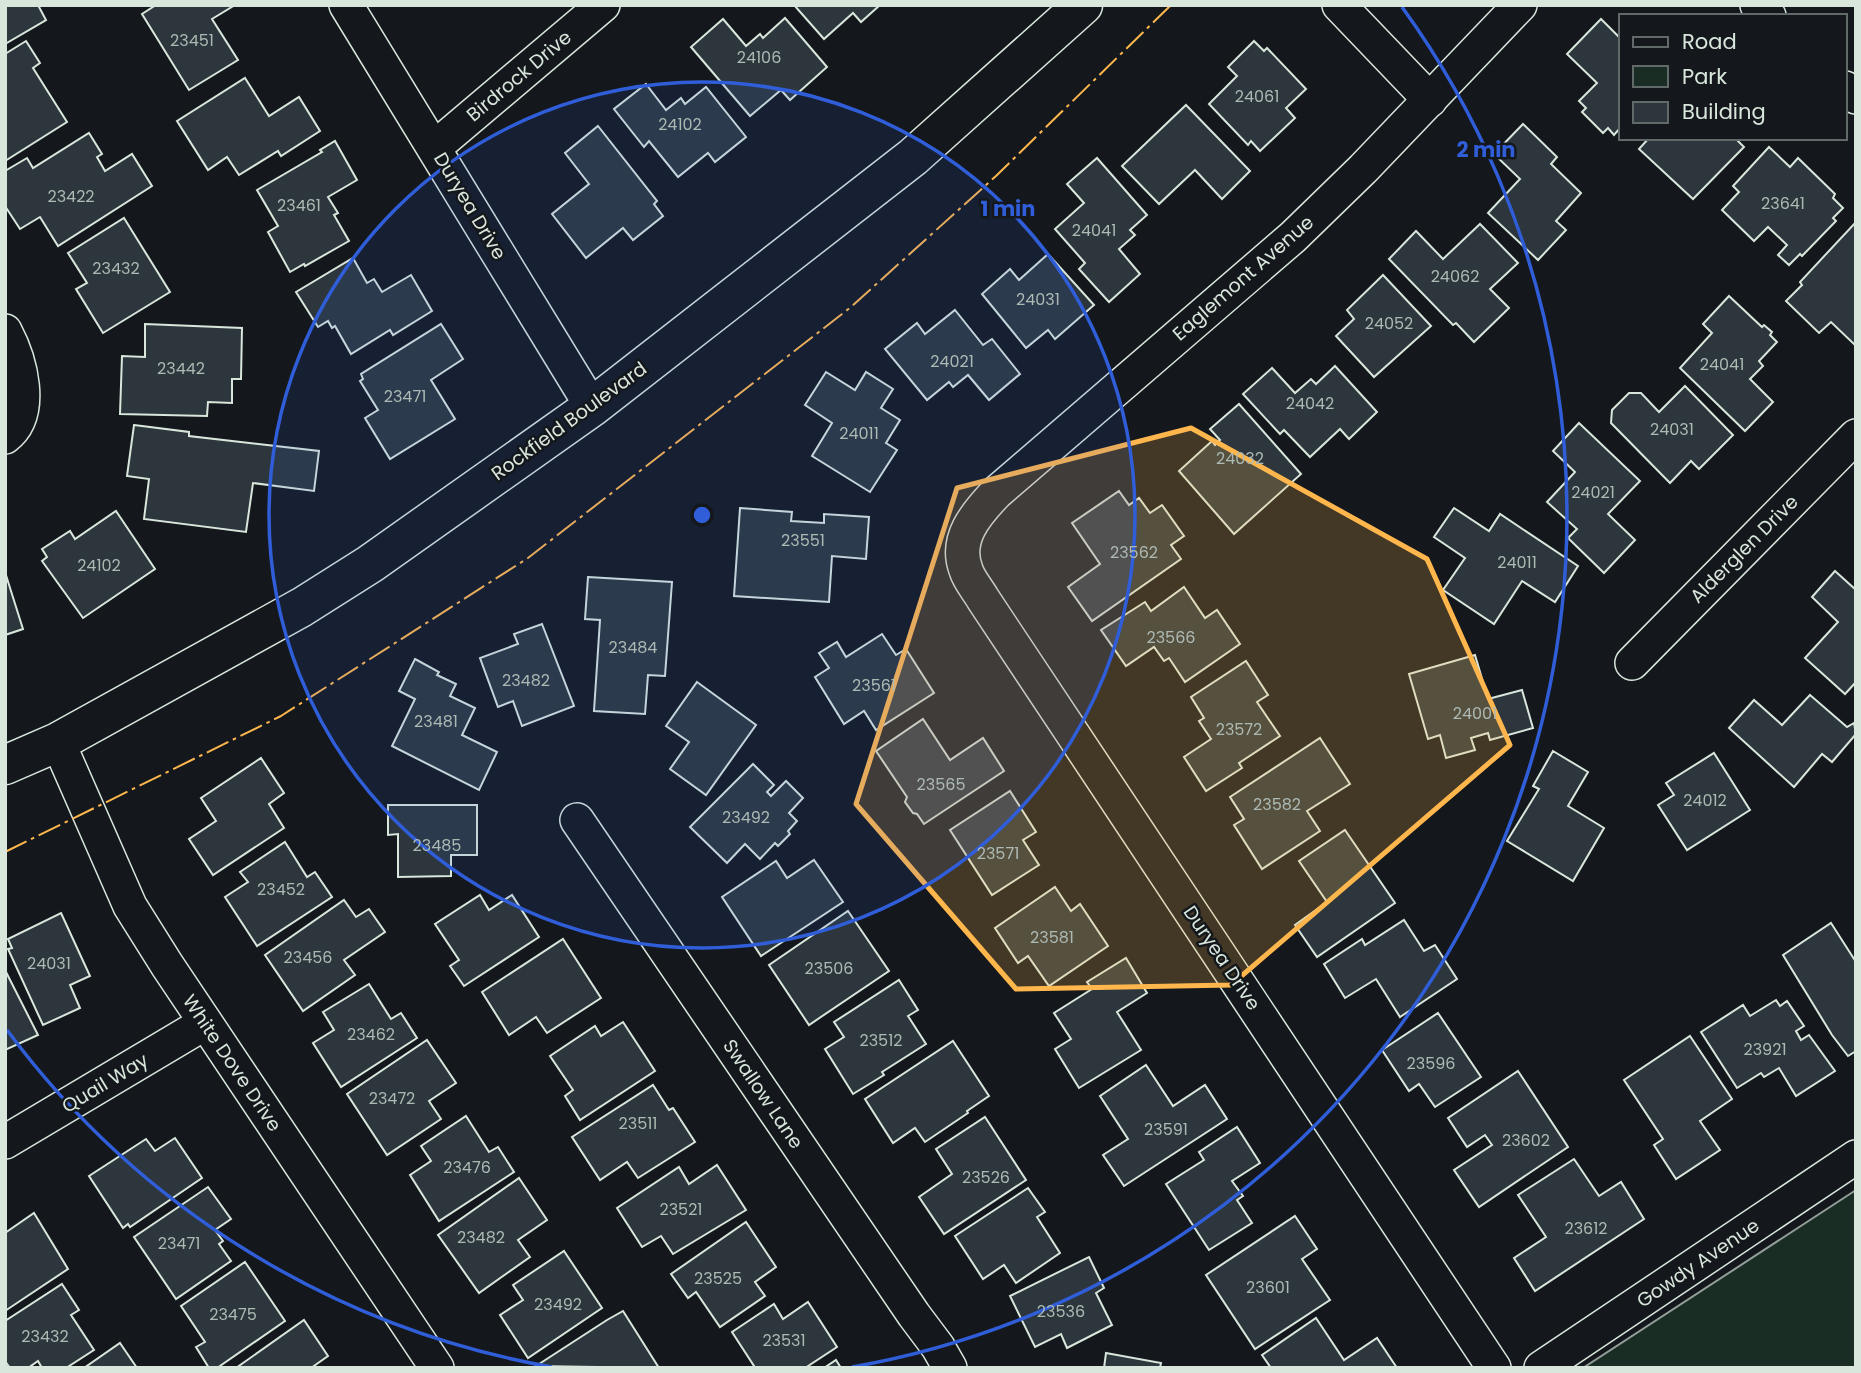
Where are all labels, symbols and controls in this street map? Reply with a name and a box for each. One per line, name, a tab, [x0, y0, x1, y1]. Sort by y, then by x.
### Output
legend	[1619, 14, 1847, 140]
street label: Birdrock Drive	[461, 24, 577, 128]
text: Road	[1682, 27, 1737, 56]
house number: 23451	[170, 29, 214, 52]
house number: 24106	[737, 46, 781, 69]
text: Park	[1682, 62, 1727, 91]
house number: 24061	[1235, 85, 1279, 108]
text: Building	[1682, 97, 1766, 126]
house number: 24102	[658, 113, 702, 136]
text: 2 min	[1456, 135, 1516, 164]
street label: Duryea Drive	[427, 147, 513, 265]
house number: 23422	[47, 185, 95, 208]
house number: 23641	[1761, 192, 1805, 215]
house number: 23461	[277, 194, 321, 217]
text: 1 min	[981, 194, 1035, 223]
street label: Eaglemont Avenue	[1167, 209, 1319, 347]
house number: 24041	[1072, 219, 1116, 242]
house number: 23432	[92, 257, 140, 280]
house number: 24062	[1431, 265, 1479, 288]
house number: 24031	[1016, 288, 1060, 311]
house number: 24052	[1365, 312, 1413, 335]
house number: 24021	[930, 350, 974, 373]
house number: 24041	[1700, 353, 1744, 376]
street label: Rockfield Boulevard	[486, 355, 652, 487]
house number: 23442	[157, 357, 205, 380]
house number: 23471	[384, 385, 426, 408]
house number: 24042	[1286, 392, 1334, 415]
house number: 24031	[1650, 418, 1694, 441]
house number: 24011	[839, 422, 879, 445]
house number: 24032	[1216, 447, 1264, 470]
house number: 24021	[1571, 481, 1615, 504]
street label: Alderglen Drive	[1684, 489, 1804, 609]
centre of rings	[690, 503, 714, 527]
house number: 23551	[781, 529, 825, 552]
house number: 23562	[1110, 541, 1158, 564]
house number: 24011	[1497, 551, 1537, 574]
house number: 24102	[77, 554, 121, 577]
house number: 23566	[1147, 626, 1196, 649]
house number: 23484	[609, 636, 657, 659]
house number: 23482	[502, 669, 550, 692]
house number: 23561	[852, 674, 896, 697]
house number: 24001	[1453, 702, 1497, 725]
house number: 23481	[414, 710, 458, 733]
house number: 23572	[1216, 718, 1262, 741]
house number: 23565	[917, 773, 965, 796]
house number: 24012	[1683, 789, 1727, 812]
house number: 23582	[1253, 793, 1301, 816]
house number: 23492	[722, 806, 770, 829]
house number: 23485	[413, 834, 461, 857]
house number: 23571	[977, 842, 1019, 865]
house number: 23452	[257, 878, 305, 901]
street label: Duryea Drive	[1177, 900, 1267, 1016]
house number: 23581	[1030, 926, 1074, 949]
house number: 23456	[284, 946, 332, 969]
house number: 24031	[27, 952, 71, 975]
house number: 23506	[805, 957, 853, 980]
street label: White Dove Drive	[176, 989, 288, 1137]
house number: 23462	[347, 1023, 395, 1046]
house number: 23512	[860, 1029, 903, 1052]
street label: Swallow Lane	[716, 1034, 810, 1154]
house number: 23921	[1743, 1038, 1787, 1061]
street label: Quail Way	[57, 1046, 154, 1119]
house number: 23596	[1407, 1052, 1455, 1075]
house number: 23472	[369, 1087, 415, 1110]
house number: 23511	[619, 1112, 657, 1135]
house number: 23591	[1144, 1118, 1188, 1141]
house number: 23602	[1502, 1129, 1550, 1152]
house number: 23476	[443, 1156, 491, 1179]
house number: 23526	[962, 1166, 1010, 1189]
house number: 23521	[660, 1198, 703, 1221]
street label: Gowdy Avenue	[1631, 1212, 1765, 1314]
house number: 23612	[1564, 1217, 1608, 1240]
house number: 23482	[457, 1226, 505, 1249]
house number: 23471	[158, 1232, 200, 1255]
house number: 23525	[694, 1267, 742, 1290]
house number: 23601	[1246, 1276, 1290, 1299]
house number: 23492	[534, 1293, 582, 1316]
house number: 23536	[1037, 1300, 1085, 1323]
house number: 23475	[209, 1303, 257, 1326]
house number: 23432	[21, 1325, 69, 1348]
house number: 23531	[762, 1329, 806, 1352]

